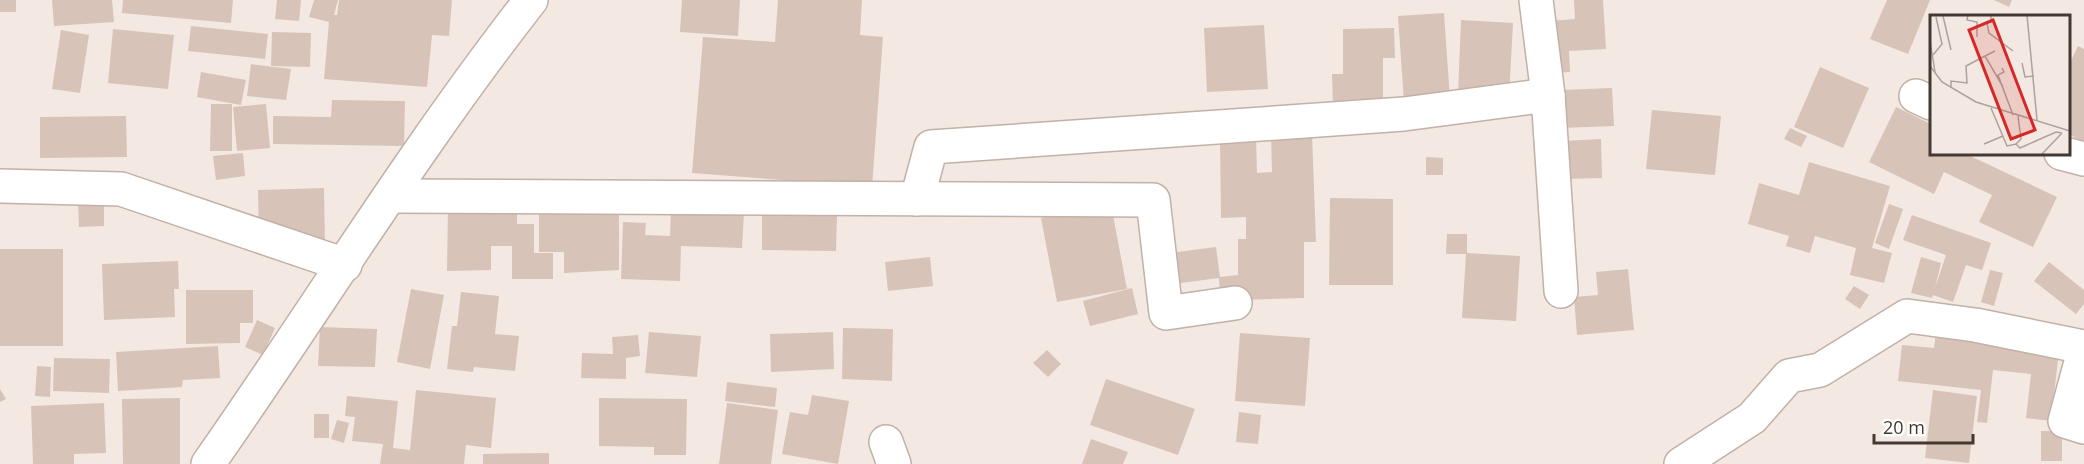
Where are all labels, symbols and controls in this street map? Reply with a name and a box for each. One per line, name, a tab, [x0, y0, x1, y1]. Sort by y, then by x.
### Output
inset map	[1930, 15, 2069, 154]
scale bar	[1874, 407, 1973, 445]
text: 20 m	[1883, 415, 1925, 439]

